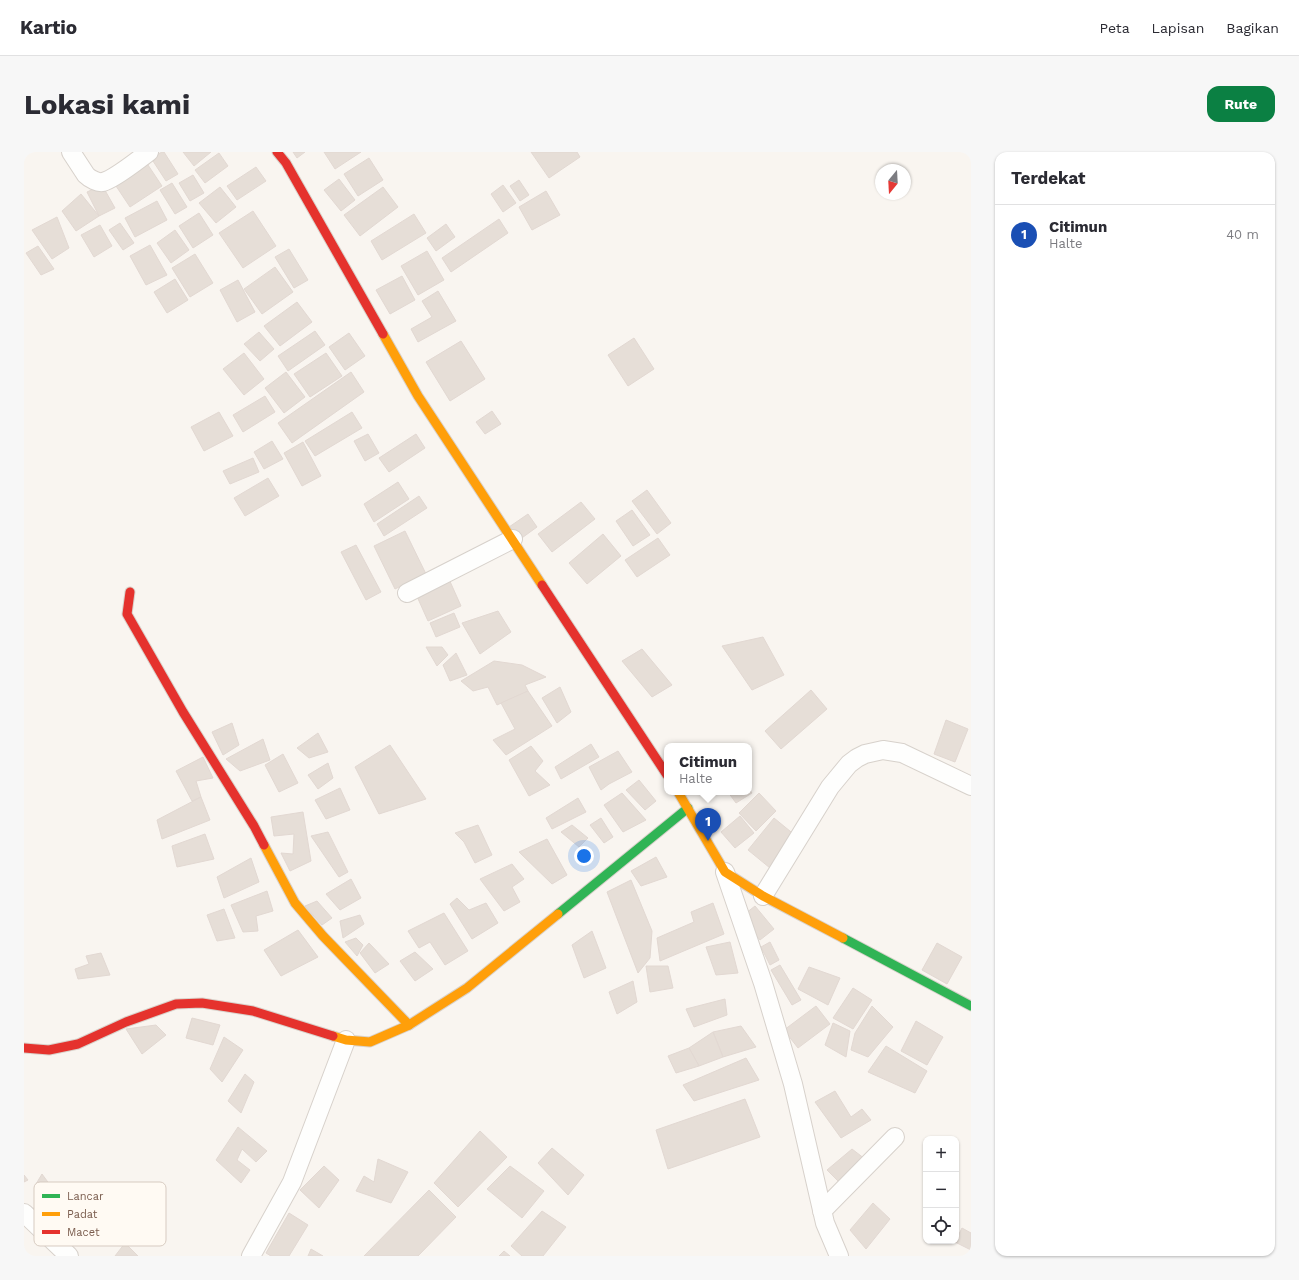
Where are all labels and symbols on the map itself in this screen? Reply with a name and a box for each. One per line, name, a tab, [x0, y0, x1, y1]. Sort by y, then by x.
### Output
north arrow	[875, 164, 911, 200]
pin: 1	[695, 808, 721, 841]
your location	[574, 846, 594, 866]
legend	[34, 1182, 166, 1246]
text: Lancar	[67, 1190, 104, 1203]
text: Padat	[67, 1208, 98, 1221]
text: Macet	[67, 1226, 100, 1239]

